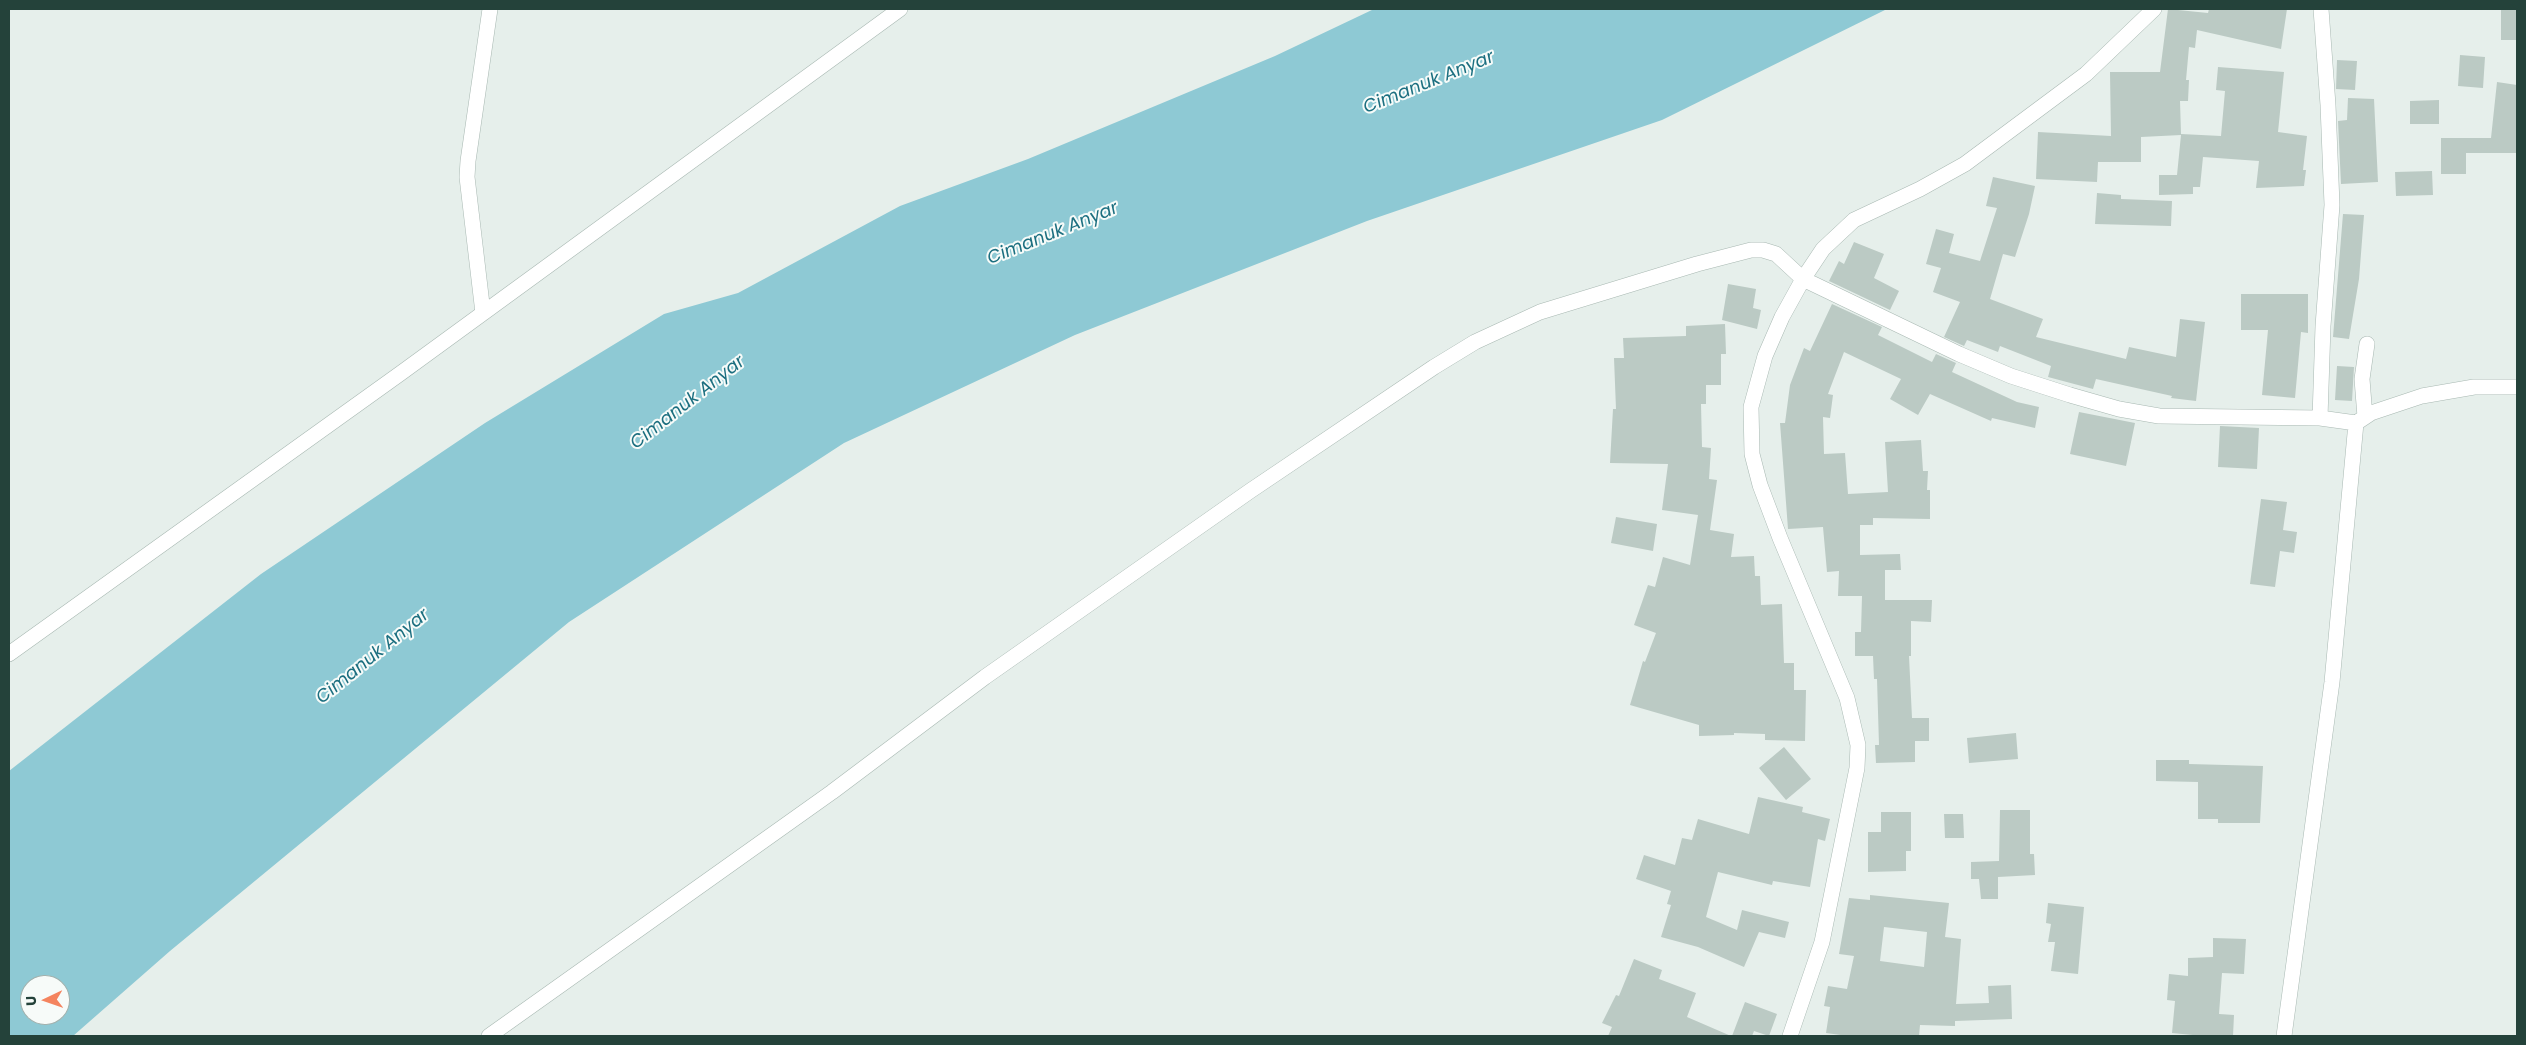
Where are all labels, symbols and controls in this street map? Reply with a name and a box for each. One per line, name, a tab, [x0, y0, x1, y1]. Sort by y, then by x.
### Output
water label: Cimanuk Anyar	[1360, 47, 1498, 119]
water label: Cimanuk Anyar	[984, 198, 1122, 270]
water label: Cimanuk Anyar	[626, 352, 750, 454]
water label: Cimanuk Anyar	[312, 605, 434, 709]
north arrow	[20, 975, 70, 1025]
text: U	[21, 995, 41, 1006]

